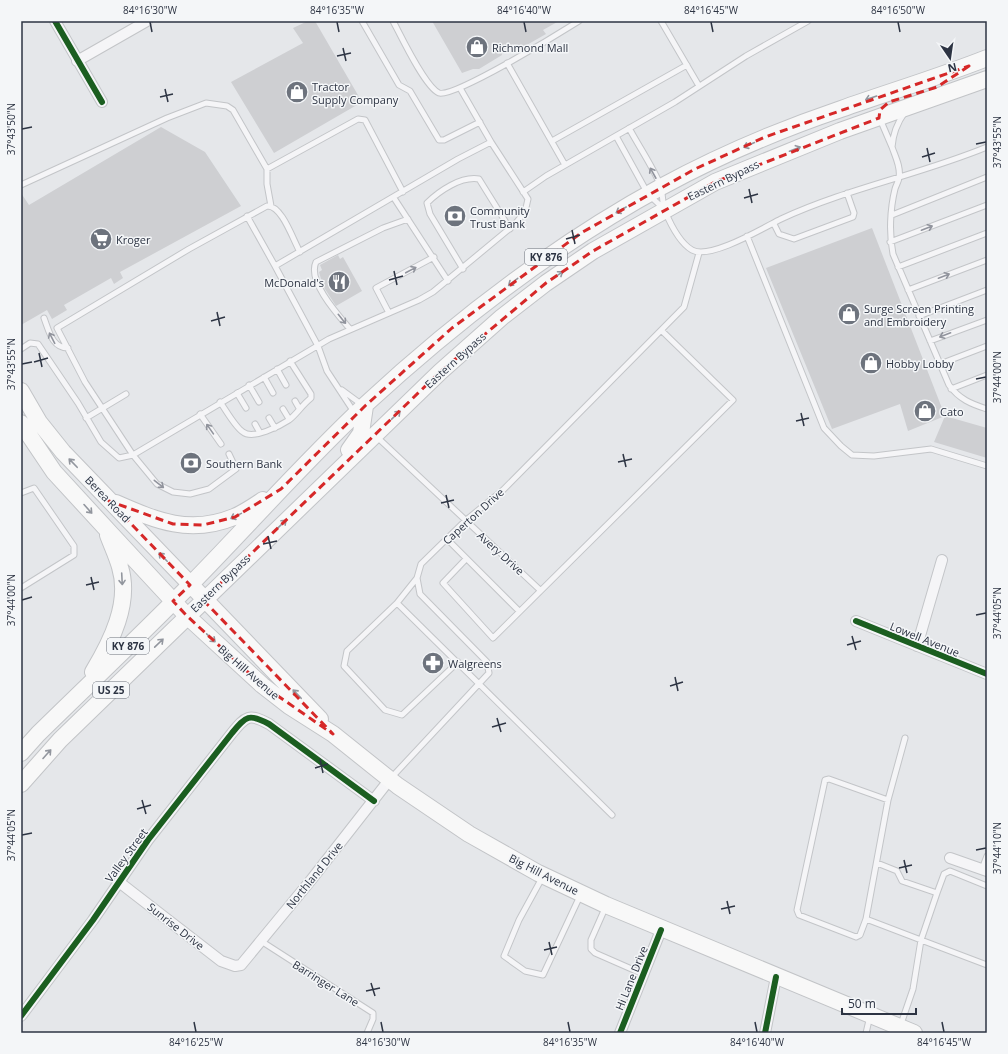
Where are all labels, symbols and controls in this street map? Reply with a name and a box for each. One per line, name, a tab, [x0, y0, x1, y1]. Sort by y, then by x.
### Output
text: 84°16'30"W	[123, 3, 178, 17]
text: 84°16'35"W	[310, 3, 365, 17]
text: 84°16'40"W	[497, 3, 552, 17]
text: 84°16'45"W	[684, 3, 739, 17]
text: 84°16'50"W	[871, 3, 926, 17]
shop icon: Richmond Mall	[464, 34, 490, 60]
north arrow	[930, 38, 970, 78]
place label: Richmond Mall	[492, 40, 568, 55]
text: N	[946, 60, 958, 77]
shop icon: Tractor Supply Company	[284, 79, 310, 105]
place label: Tractor Supply Company	[312, 79, 399, 107]
one-way arrow	[865, 95, 877, 103]
text: 37°43'50"N	[4, 103, 18, 155]
text: 37°43'55"N	[990, 116, 1004, 168]
one-way arrow	[744, 141, 756, 149]
one-way arrow	[789, 144, 801, 152]
street label: Eastern Bypass	[685, 156, 761, 204]
one-way arrow	[649, 167, 656, 179]
bank icon: Community Trust Bank	[442, 203, 468, 229]
place label: Community Trust Bank	[470, 203, 530, 231]
one-way arrow	[615, 206, 627, 214]
one-way arrow	[920, 224, 932, 232]
supermarket icon: Kroger	[88, 226, 114, 252]
place label: Kroger	[116, 232, 151, 247]
road number: KY 876	[525, 249, 567, 265]
one-way arrow	[404, 265, 416, 273]
restaurant icon: McDonald's	[326, 269, 352, 295]
one-way arrow	[552, 271, 563, 279]
one-way arrow	[938, 272, 950, 280]
place label: McDonald's	[264, 275, 324, 290]
one-way arrow	[508, 278, 519, 286]
shop icon: Surge Screen Printing and Embroidery	[836, 301, 862, 327]
place label: Surge Screen Printing and Embroidery	[864, 301, 974, 329]
one-way arrow	[337, 314, 346, 324]
street label: Eastern Bypass	[421, 328, 489, 392]
one-way arrow	[48, 332, 55, 344]
one-way arrow	[940, 332, 952, 340]
text: 37°43'55"N	[4, 338, 18, 390]
shop icon: Hobby Lobby	[858, 350, 884, 376]
text: 37°44'00"N	[990, 351, 1004, 403]
place label: Hobby Lobby	[886, 356, 954, 371]
shop icon: Cato	[912, 398, 938, 424]
place label: Cato	[940, 404, 964, 419]
one-way arrow	[391, 410, 401, 419]
one-way arrow	[206, 424, 214, 435]
bank icon: Southern Bank	[178, 450, 204, 476]
place label: Southern Bank	[206, 456, 282, 471]
one-way arrow	[68, 458, 78, 468]
street label: Berea Road	[82, 473, 134, 525]
one-way arrow	[153, 480, 164, 488]
street label: Caperton Drive	[439, 484, 507, 548]
one-way arrow	[83, 504, 93, 514]
one-way arrow	[230, 513, 242, 520]
one-way arrow	[277, 519, 287, 529]
street label: Avery Drive	[474, 528, 528, 578]
street label: Eastern Bypass	[187, 551, 253, 615]
one-way arrow	[158, 552, 168, 562]
one-way arrow	[118, 572, 125, 585]
text: 37°44'00"N	[4, 574, 18, 626]
text: 37°44'05"N	[990, 587, 1004, 639]
street label: Lowell Avenue	[888, 618, 962, 660]
one-way arrow	[206, 633, 216, 643]
road number: KY 876	[107, 638, 149, 654]
one-way arrow	[154, 638, 164, 648]
street label: Big Hill Avenue	[215, 641, 283, 703]
pharmacy icon: Walgreens	[420, 650, 446, 676]
place label: Walgreens	[448, 656, 502, 671]
road number: US 25	[93, 682, 129, 698]
one-way arrow	[292, 689, 302, 699]
one-way arrow	[42, 749, 51, 760]
text: 37°44'05"N	[4, 809, 18, 861]
text: 37°44'10"N	[990, 822, 1004, 874]
street label: Valley Street	[101, 825, 151, 885]
street label: Northland Drive	[282, 838, 346, 912]
street label: Big Hill Avenue	[507, 850, 581, 898]
street label: Sunrise Drive	[145, 899, 207, 953]
street label: Hi Lane Drive	[611, 944, 651, 1012]
street label: Barringer Lane	[290, 956, 362, 1010]
scale bar	[842, 990, 916, 1016]
text: 50 m	[848, 995, 876, 1012]
text: 84°16'25"W	[169, 1035, 224, 1049]
text: 84°16'30"W	[356, 1035, 411, 1049]
text: 84°16'35"W	[543, 1035, 598, 1049]
text: 84°16'40"W	[730, 1035, 785, 1049]
text: 84°16'45"W	[917, 1035, 972, 1049]

